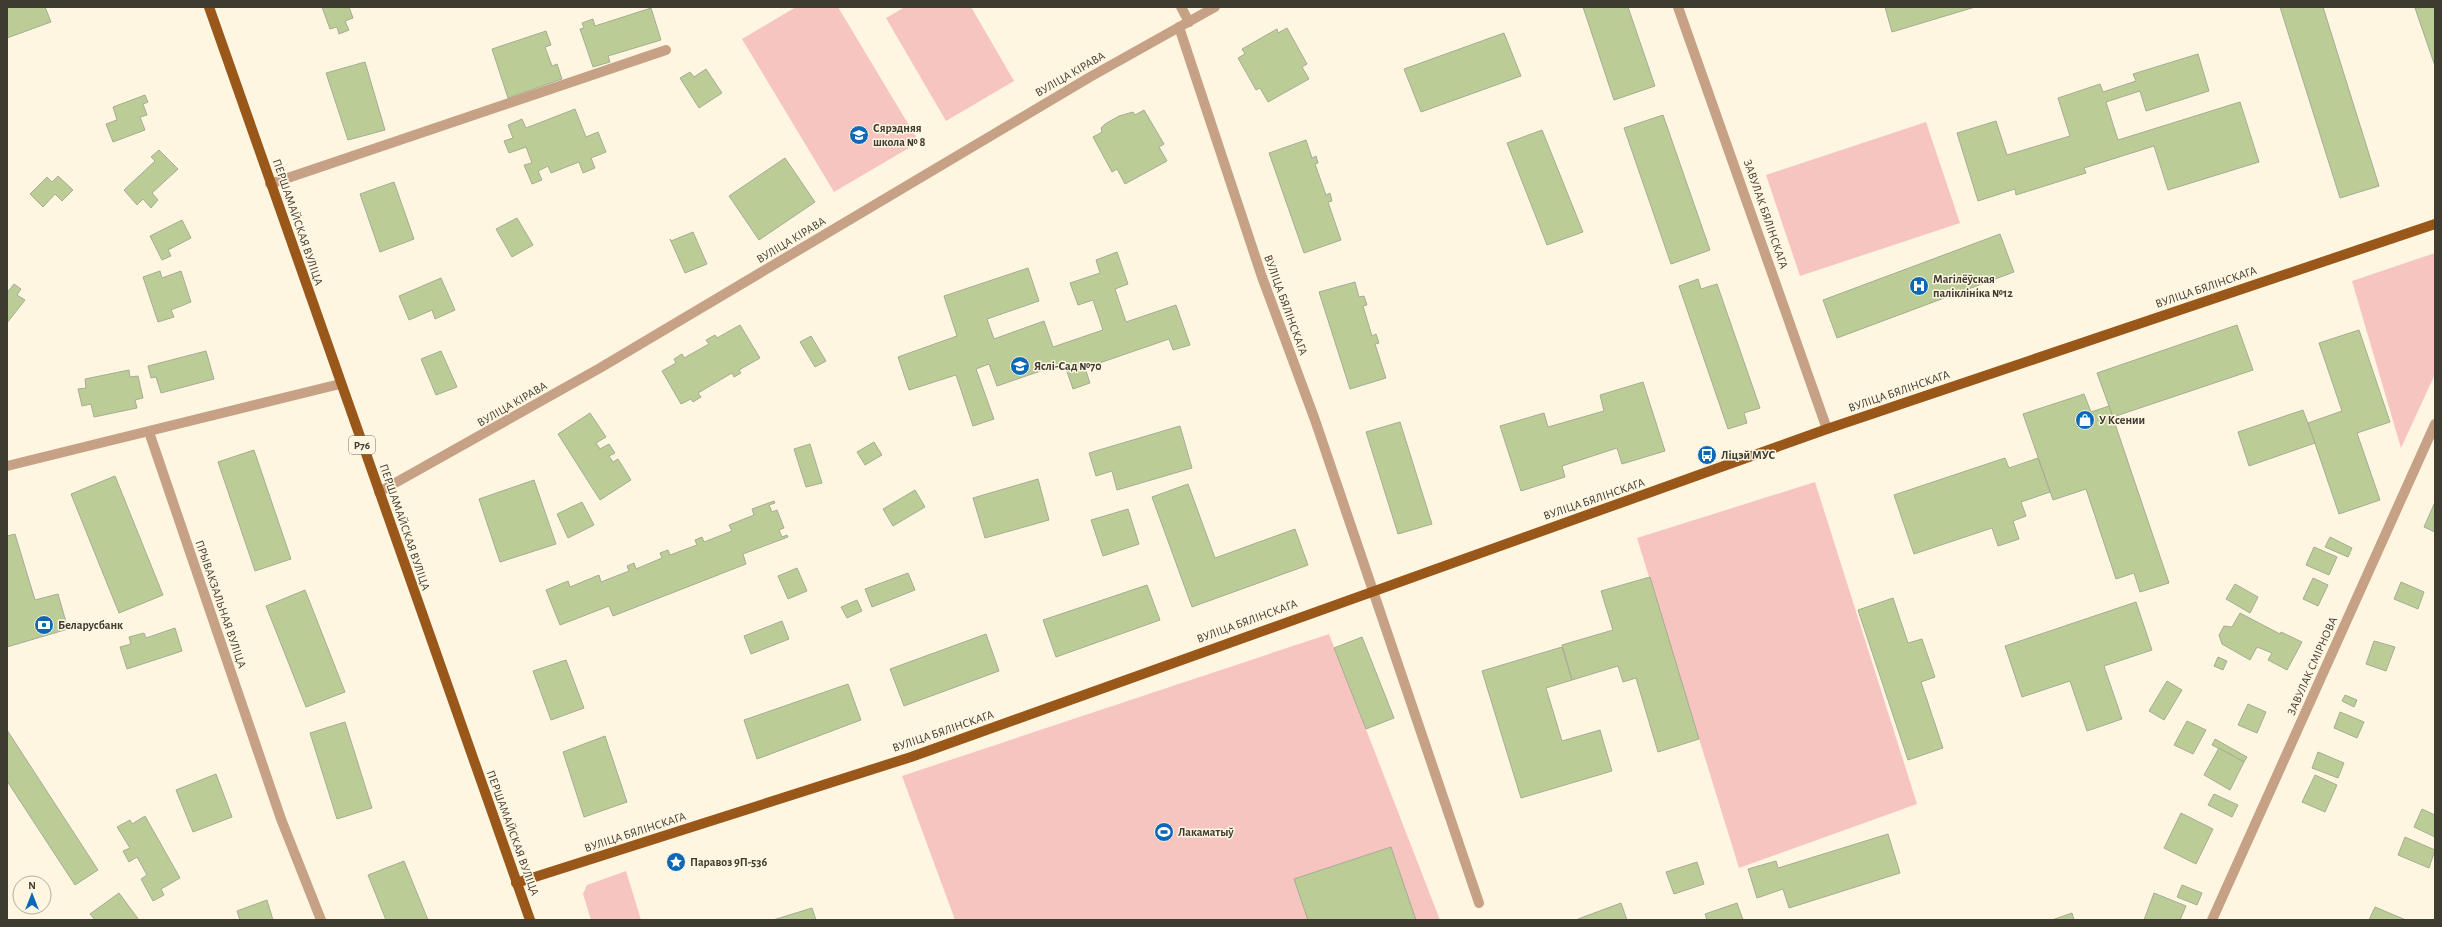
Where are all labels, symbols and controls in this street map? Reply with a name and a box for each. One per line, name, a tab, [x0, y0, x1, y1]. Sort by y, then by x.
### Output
street label: ВУЛІЦА КІРАВА	[1033, 49, 1107, 99]
place label: Сярэдняя школа № 8	[873, 122, 926, 148]
school or university icon: Сярэдняя школа № 8	[848, 124, 870, 146]
street label: ПЕРШАМАЙСКАЯ ВУЛІЦА	[271, 157, 326, 287]
street label: ЗАВУЛАК БЯЛІНСКАГА	[1742, 158, 1790, 270]
street label: ВУЛІЦА КІРАВА	[754, 215, 828, 265]
street label: ВУЛІЦА БЯЛІНСКАГА	[1262, 253, 1310, 357]
street label: ВУЛІЦА БЯЛІНСКАГА	[2154, 264, 2258, 310]
place label: Магілёўская паліклініка №12	[1933, 273, 2013, 299]
hospital icon: Магілёўская паліклініка №12	[1908, 275, 1930, 297]
school or university icon: Яслі-Сад №70	[1009, 355, 1031, 377]
place label: Яслі-Сад №70	[1034, 360, 1102, 372]
street label: ВУЛІЦА БЯЛІНСКАГА	[1847, 368, 1951, 414]
street label: ВУЛІЦА КІРАВА	[475, 379, 549, 429]
shop icon: У Ксении	[2074, 409, 2096, 431]
place label: У Ксении	[2099, 414, 2145, 426]
road number: Р76	[349, 436, 375, 454]
bus stop icon: Ліцэй МУС	[1696, 444, 1718, 466]
place label: Ліцэй МУС	[1721, 449, 1775, 461]
street label: ПЕРШАМАЙСКАЯ ВУЛІЦА	[378, 462, 433, 592]
street label: ВУЛІЦА БЯЛІНСКАГА	[1542, 476, 1646, 522]
street label: ПРЫВАКЗАЛЬНАЯ ВУЛІЦА	[193, 538, 249, 670]
street label: ВУЛІЦА БЯЛІНСКАГА	[1195, 597, 1299, 645]
bank icon: Беларусбанк	[33, 614, 55, 636]
street label: ЗАВУЛАК СМІРНОВА	[2285, 615, 2339, 717]
place label: Беларусбанк	[58, 619, 123, 632]
street label: ВУЛІЦА БЯЛІНСКАГА	[891, 708, 995, 754]
street label: ПЕРШАМАЙСКАЯ ВУЛІЦА	[485, 768, 542, 897]
street label: ВУЛІЦА БЯЛІНСКАГА	[583, 810, 687, 854]
sports icon: Лакаматыў	[1153, 821, 1175, 843]
place label: Лакаматыў	[1178, 826, 1234, 839]
place icon: Паравоз 9П-536	[665, 851, 687, 873]
place label: Паравоз 9П-536	[690, 856, 767, 868]
north arrow	[12, 875, 52, 915]
text: N	[28, 880, 36, 891]

